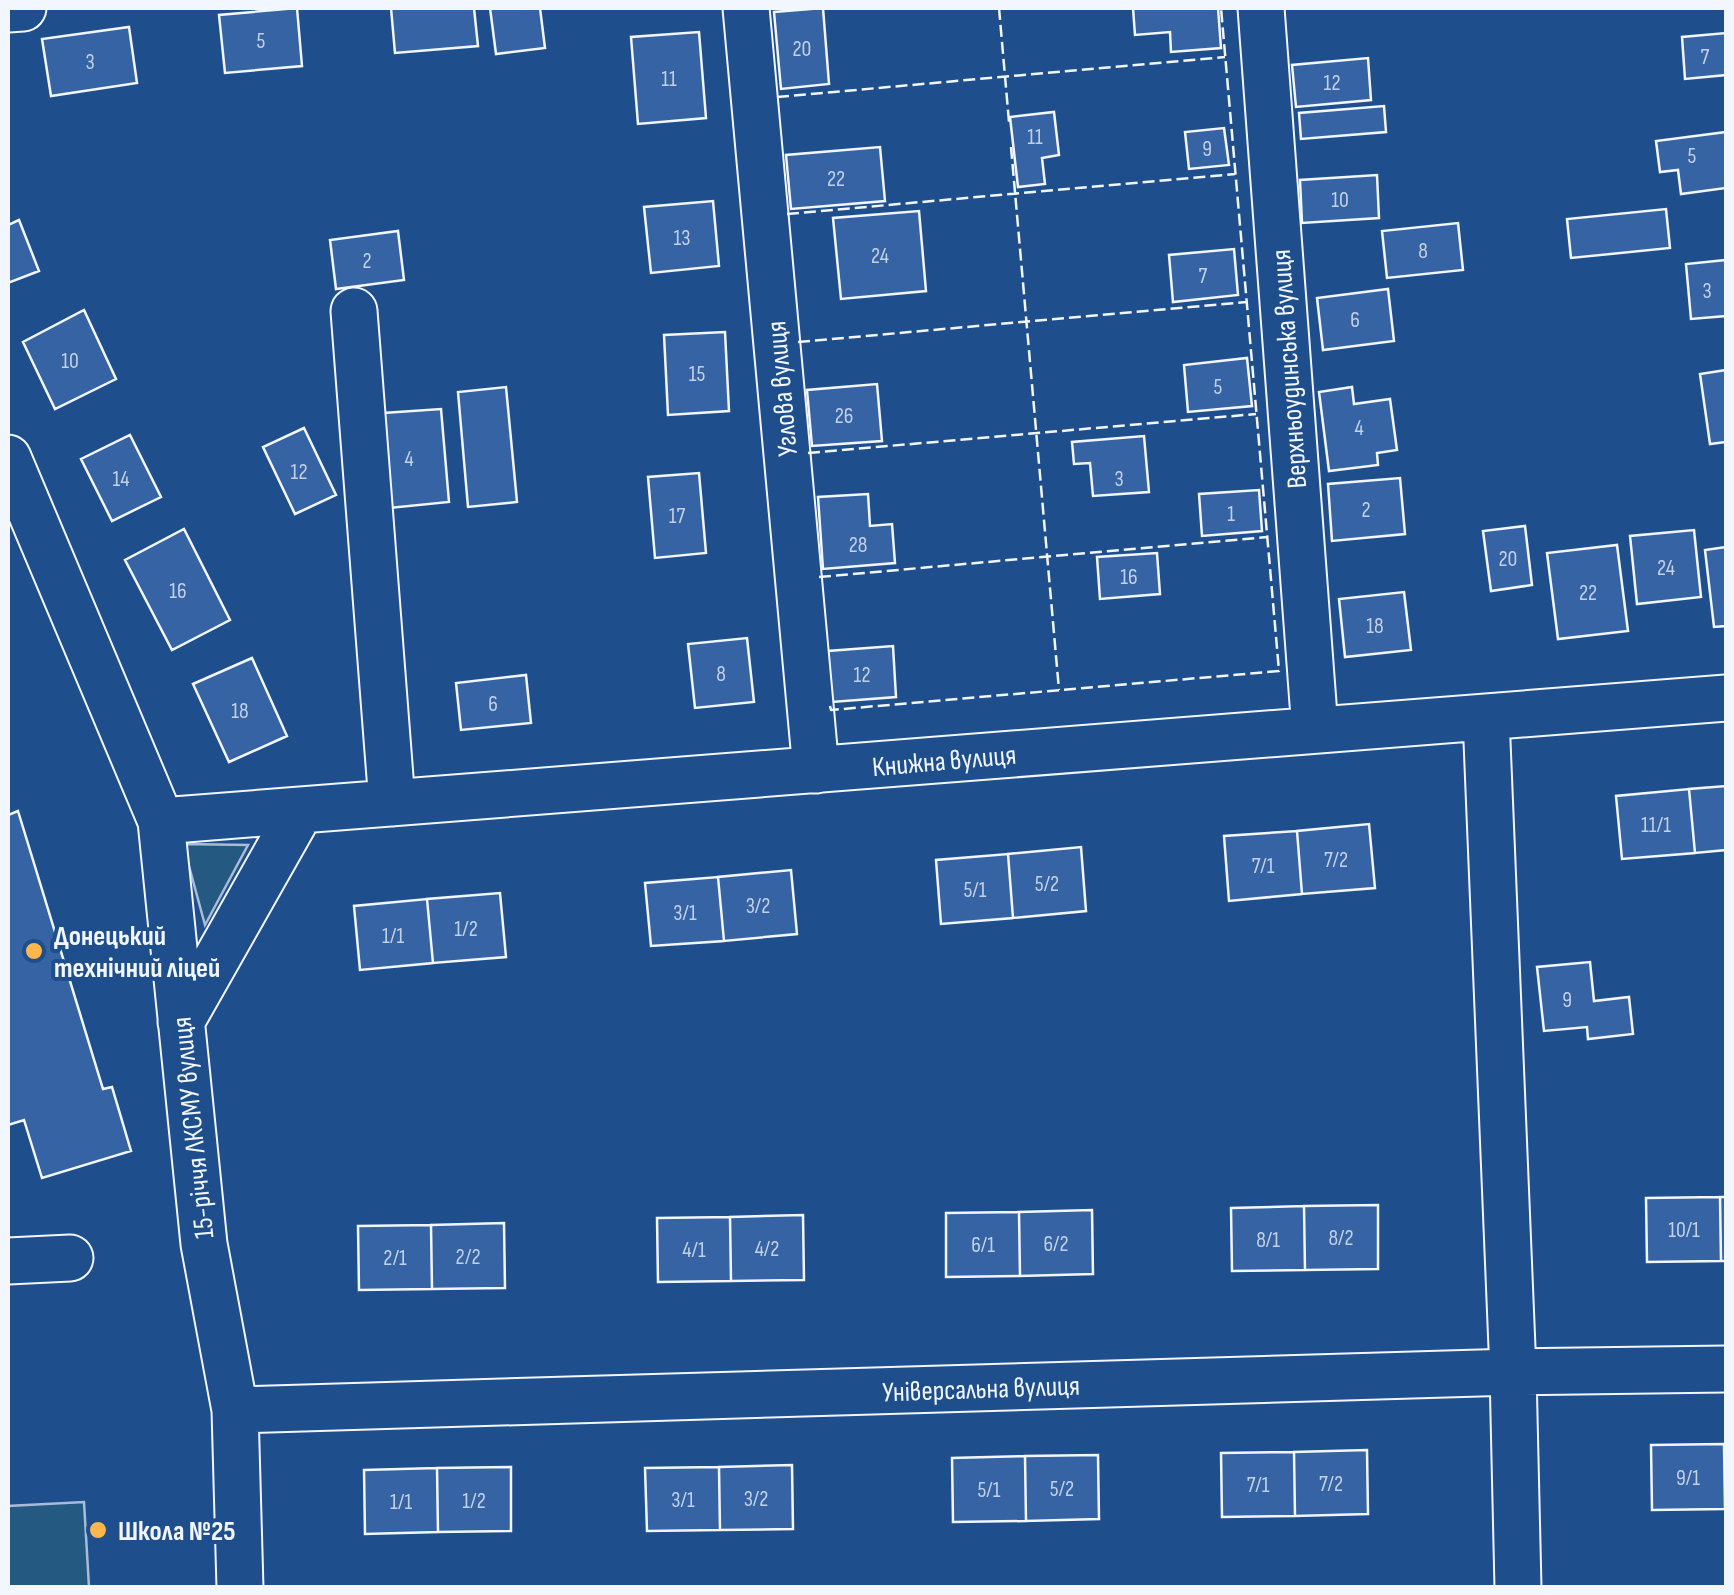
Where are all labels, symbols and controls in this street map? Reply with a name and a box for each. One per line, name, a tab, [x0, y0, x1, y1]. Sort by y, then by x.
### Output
house number: 5	[257, 28, 266, 55]
house number: 20	[793, 36, 811, 63]
house number: 7	[1701, 44, 1710, 71]
house number: 3	[85, 49, 95, 76]
house number: 11	[661, 66, 677, 93]
house number: 12	[1323, 70, 1341, 97]
house number: 11	[1027, 124, 1043, 151]
house number: 9	[1202, 136, 1212, 163]
house number: 5	[1688, 143, 1697, 170]
house number: 22	[827, 166, 845, 193]
house number: 10	[1331, 187, 1349, 214]
house number: 13	[674, 225, 690, 252]
house number: 8	[1418, 238, 1428, 265]
house number: 24	[871, 243, 889, 270]
house number: 2	[362, 248, 372, 275]
street label: Верхньоудинська вулиця	[1265, 248, 1314, 489]
house number: 7	[1199, 263, 1208, 290]
house number: 3	[1702, 278, 1712, 305]
house number: 6	[1350, 307, 1360, 334]
street label: Углова вулиця	[760, 320, 805, 458]
house number: 10	[61, 348, 79, 375]
house number: 15	[689, 361, 705, 388]
house number: 5	[1214, 374, 1223, 401]
house number: 26	[835, 403, 853, 430]
house number: 4	[1354, 415, 1364, 442]
house number: 4	[404, 446, 414, 473]
house number: 12	[290, 459, 308, 486]
house number: 14	[113, 466, 129, 493]
house number: 3	[1114, 466, 1124, 493]
house number: 2	[1361, 497, 1371, 524]
house number: 1	[1227, 501, 1235, 528]
house number: 17	[669, 503, 685, 530]
house number: 28	[849, 532, 867, 559]
house number: 20	[1499, 546, 1517, 573]
house number: 24	[1657, 555, 1675, 582]
house number: 16	[1120, 564, 1138, 591]
house number: 16	[169, 578, 187, 605]
house number: 22	[1579, 580, 1597, 607]
house number: 18	[1366, 613, 1384, 640]
house number: 8	[716, 661, 726, 688]
house number: 12	[853, 662, 871, 689]
house number: 6	[488, 691, 498, 718]
house number: 18	[231, 698, 249, 725]
street label: Книжна вулиця	[871, 739, 1018, 784]
house number: 11/1	[1641, 812, 1671, 839]
house number: 7/2	[1324, 847, 1348, 874]
house number: 7/1	[1252, 853, 1275, 880]
house number: 5/2	[1035, 871, 1059, 898]
house number: 5/1	[964, 877, 987, 904]
house number: 3/2	[746, 893, 770, 920]
house number: 3/1	[673, 900, 697, 927]
house number: 1/2	[454, 916, 478, 943]
place label: Донецький технічний ліцей	[54, 920, 220, 985]
house number: 1/1	[382, 923, 404, 950]
marker: Донецький технічний ліцей	[23, 940, 45, 962]
house number: 9	[1562, 987, 1572, 1014]
street label: 15-річчя ЛКСМУ вулиця	[165, 1015, 222, 1240]
house number: 10/1	[1668, 1217, 1700, 1244]
house number: 8/2	[1328, 1225, 1354, 1252]
house number: 8/1	[1256, 1227, 1280, 1254]
house number: 6/2	[1043, 1231, 1069, 1258]
house number: 6/1	[971, 1232, 995, 1259]
house number: 4/2	[755, 1236, 779, 1263]
house number: 4/1	[682, 1237, 706, 1264]
house number: 2/2	[456, 1244, 481, 1271]
house number: 2/1	[383, 1245, 407, 1272]
street label: Універсальна вулиця	[882, 1370, 1080, 1409]
house number: 9/1	[1676, 1465, 1700, 1492]
house number: 7/2	[1319, 1471, 1343, 1498]
house number: 7/1	[1247, 1472, 1270, 1499]
house number: 5/2	[1050, 1476, 1074, 1503]
house number: 5/1	[978, 1477, 1001, 1504]
house number: 3/2	[744, 1486, 768, 1513]
house number: 3/1	[671, 1487, 695, 1514]
house number: 1/2	[462, 1488, 486, 1515]
house number: 1/1	[390, 1489, 412, 1516]
place label: Школа №25	[118, 1515, 236, 1548]
marker: Школа №25	[87, 1519, 109, 1541]

